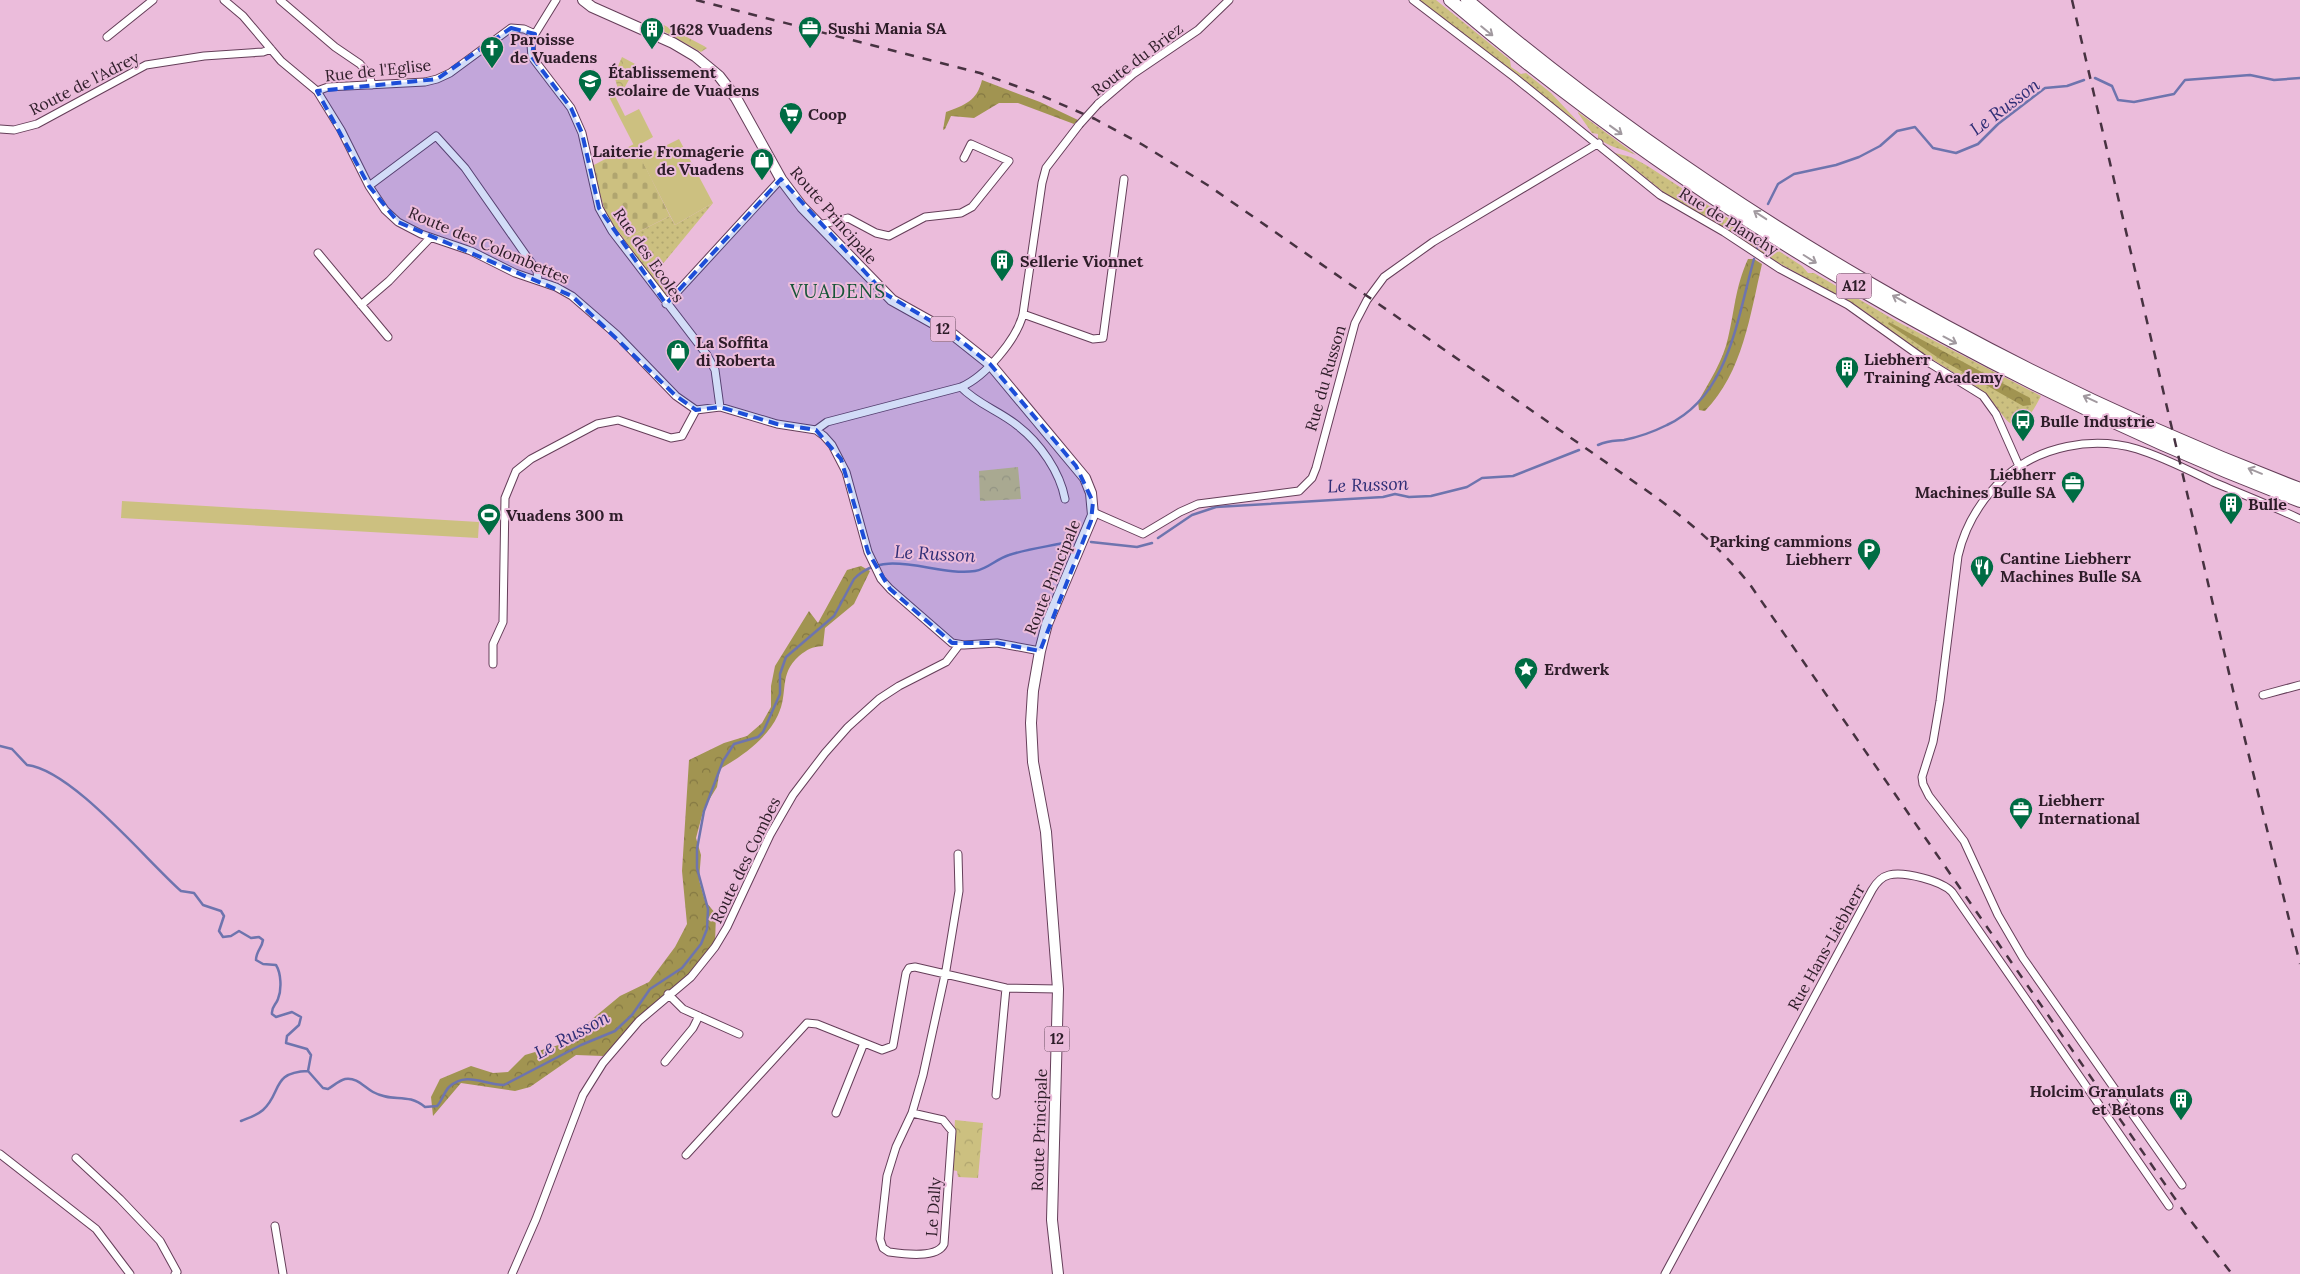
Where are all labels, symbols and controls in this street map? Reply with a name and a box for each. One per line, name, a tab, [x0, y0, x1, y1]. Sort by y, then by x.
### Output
office icon: Sushi Mania SA	[797, 15, 823, 49]
building icon: 1628 Vuadens	[639, 16, 665, 50]
place label: Sushi Mania SA	[828, 18, 947, 38]
street label: Route du Briez	[1087, 18, 1187, 100]
place label: 1628 Vuadens	[670, 19, 773, 39]
one-way arrow	[1481, 26, 1494, 37]
place label: Paroisse de Vuadens	[510, 29, 598, 67]
church icon: Paroisse de Vuadens	[479, 35, 505, 69]
street label: Route de l'Adrey	[26, 46, 143, 119]
street label: Rue de l'Eglise	[324, 54, 432, 86]
place label: Établissement scolaire de Vuadens	[608, 62, 760, 100]
school or university icon: Établissement scolaire de Vuadens	[577, 68, 603, 102]
water label: Le Russon	[1965, 73, 2044, 140]
supermarket icon: Coop	[778, 101, 804, 135]
place label: Coop	[808, 104, 847, 124]
one-way arrow	[1609, 125, 1623, 135]
place label: Laiterie Fromagerie de Vuadens	[592, 141, 744, 179]
shop icon: Laiterie Fromagerie de Vuadens	[749, 147, 775, 181]
street label: Route Principale	[786, 162, 882, 268]
street label: Rue de Planchy	[1676, 183, 1783, 260]
street label: Route des Colombettes	[406, 202, 572, 288]
street label: Rue des Ecoles	[609, 204, 689, 306]
one-way arrow	[1754, 210, 1768, 220]
building icon: Sellerie Vionnet	[989, 248, 1015, 282]
place label: Sellerie Vionnet	[1020, 251, 1144, 271]
one-way arrow	[1802, 255, 1816, 265]
road number: A12	[1836, 274, 1872, 298]
district label: VUADENS	[789, 279, 886, 303]
one-way arrow	[1893, 294, 1907, 304]
road number: 12	[930, 316, 956, 342]
street label: Rue du Russon	[1300, 322, 1350, 433]
place label: La Soffita di Roberta	[696, 332, 776, 370]
one-way arrow	[1943, 335, 1958, 345]
shop icon: La Soffita di Roberta	[665, 338, 691, 372]
place label: Liebherr Training Academy	[1864, 349, 2003, 387]
building icon: Liebherr Training Academy	[1834, 355, 1860, 389]
one-way arrow	[2083, 393, 2098, 403]
bus stop icon: Bulle Industrie	[2010, 408, 2036, 442]
place label: Bulle Industrie	[2040, 411, 2155, 431]
place label: Liebherr Machines Bulle SA	[1915, 464, 2056, 502]
one-way arrow	[2247, 466, 2263, 475]
office icon: Liebherr Machines Bulle SA	[2060, 470, 2086, 504]
water label: Le Russon	[1327, 472, 1409, 497]
building icon: Bulle	[2218, 491, 2244, 525]
place label: Bulle	[2248, 494, 2287, 514]
sports icon: Vuadens 300 m	[476, 502, 502, 536]
place label: Vuadens 300 m	[506, 505, 624, 525]
street label: Route Principale	[1020, 516, 1084, 638]
place label: Parking cammions Liebherr	[1710, 531, 1852, 569]
parking icon: Parking cammions Liebherr	[1856, 537, 1882, 571]
water label: Le Russon	[894, 540, 976, 567]
place label: Cantine Liebherr Machines Bulle SA	[2000, 548, 2142, 586]
restaurant icon: Cantine Liebherr Machines Bulle SA	[1969, 554, 1995, 588]
place icon: Erdwerk	[1513, 656, 1539, 690]
place label: Erdwerk	[1544, 659, 1610, 679]
place label: Liebherr International	[2038, 790, 2140, 828]
street label: Route des Combes	[706, 794, 784, 926]
office icon: Liebherr International	[2008, 796, 2034, 830]
street label: Rue Hans-Liebherr	[1783, 880, 1869, 1014]
water label: Le Russon	[530, 1005, 613, 1064]
road number: 12	[1044, 1026, 1070, 1052]
street label: Route Principale	[1027, 1068, 1051, 1192]
place label: Holcim Granulats et Bétons	[2029, 1081, 2164, 1119]
building icon: Holcim Granulats et Bétons	[2168, 1087, 2194, 1121]
street label: Le Dally	[921, 1176, 945, 1237]

